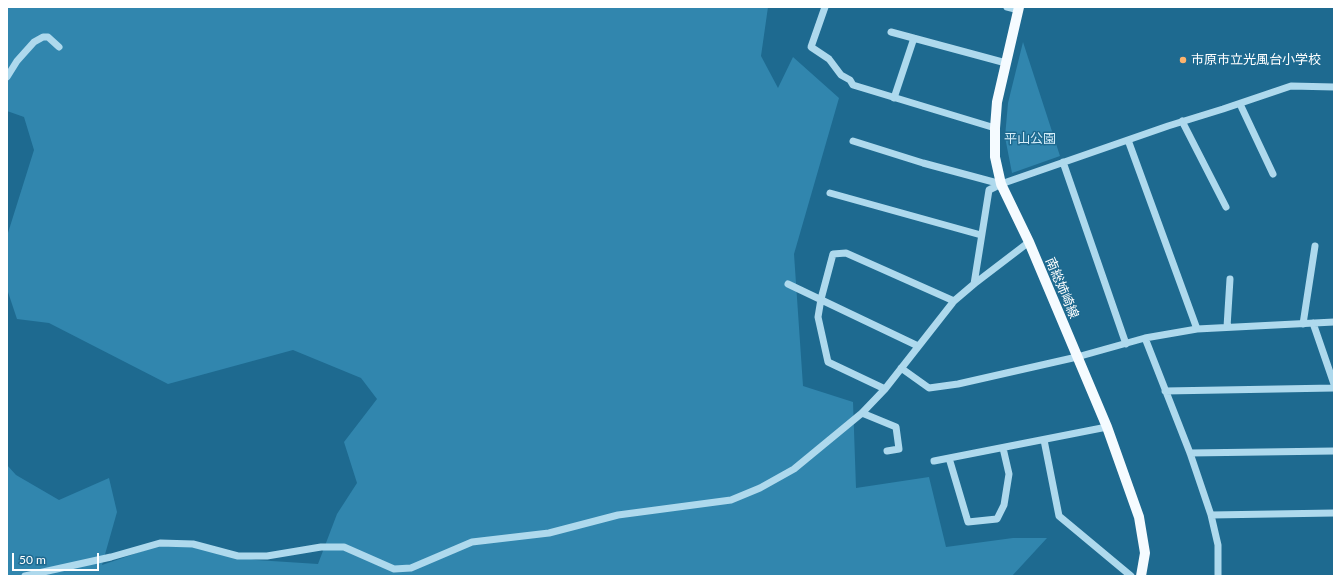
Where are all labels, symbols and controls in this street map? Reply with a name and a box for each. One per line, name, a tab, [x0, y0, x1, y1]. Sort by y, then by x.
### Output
place label: 市原市立光風台小学校	[1191, 52, 1321, 68]
marker: 市原市立光風台小学校	[1178, 55, 1188, 65]
park label: 平山公園	[1004, 131, 1056, 147]
street label: 南総姉崎線	[1042, 255, 1082, 321]
scale bar	[14, 545, 101, 571]
text: 50 m	[19, 552, 46, 567]

